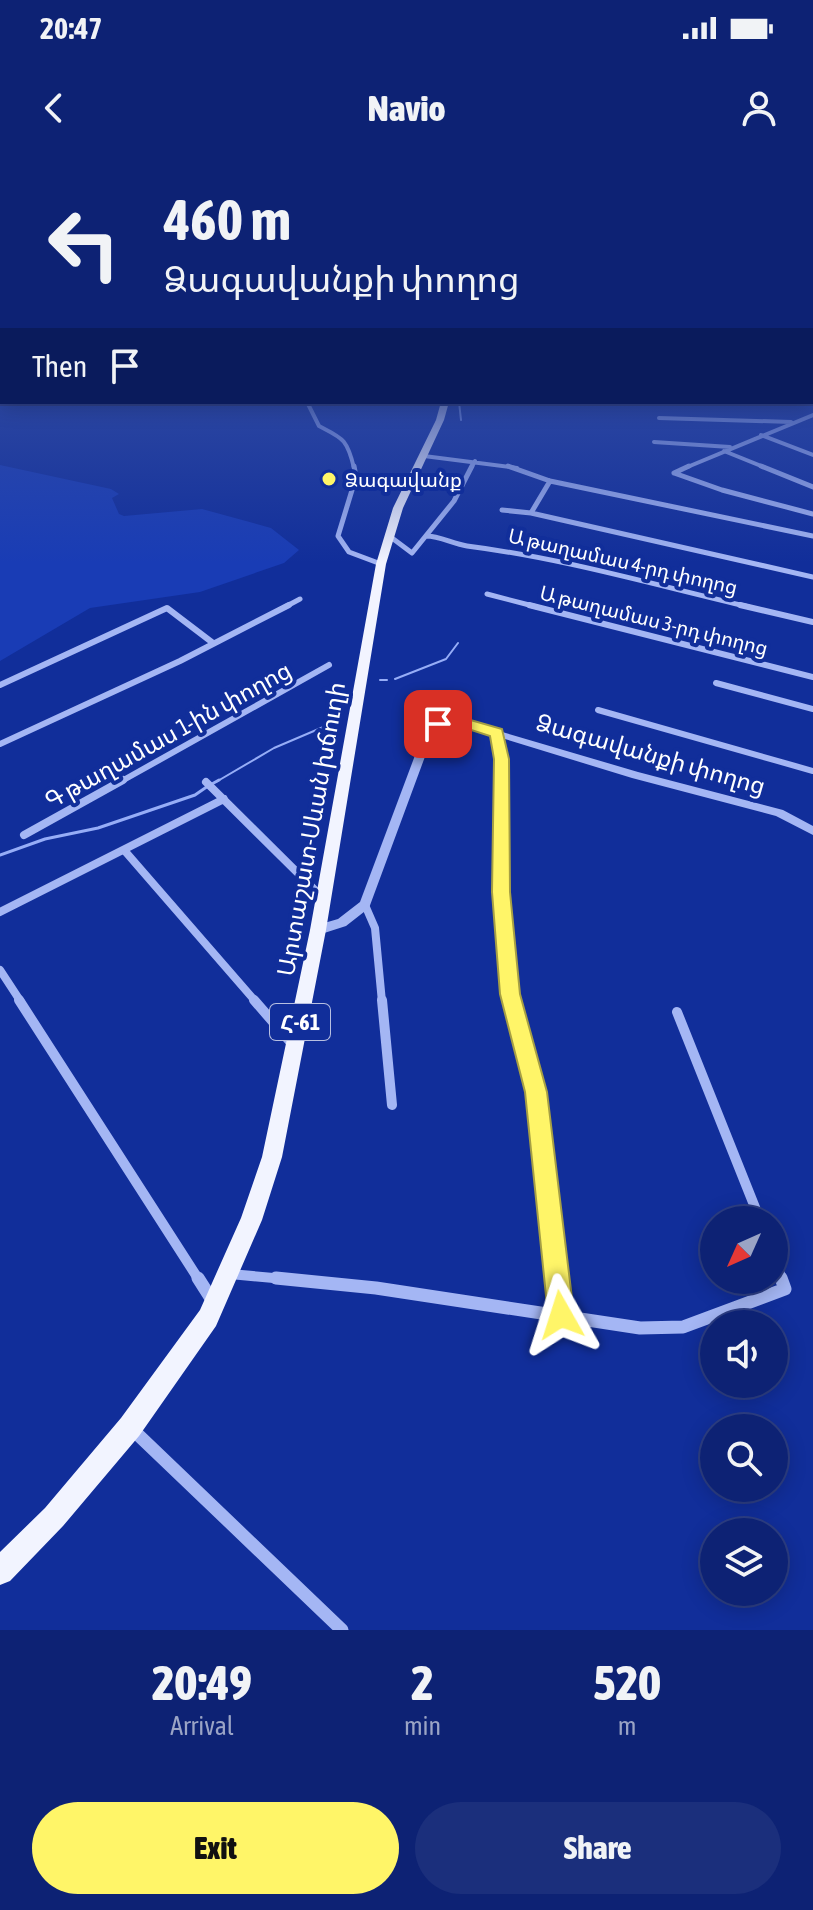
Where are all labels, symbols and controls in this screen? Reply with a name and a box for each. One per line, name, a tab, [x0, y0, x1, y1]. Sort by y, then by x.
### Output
text: 20:47	[40, 11, 102, 45]
icon: back	[32, 86, 76, 130]
icon: person	[737, 86, 781, 130]
text: Navio	[367, 87, 446, 129]
text: 460 m	[164, 188, 291, 252]
icon: left	[32, 192, 136, 296]
text: Ձագավանքի փողոց	[164, 258, 519, 300]
icon: arrive	[103, 344, 147, 388]
text: Then	[32, 349, 87, 383]
place label: Ձագավանք	[345, 468, 462, 492]
marker: Ձագավանք	[320, 470, 338, 488]
street label: Ա թաղամաս 4-րդ փողոց	[506, 523, 740, 600]
street label: Ա թաղամաս 3-րդ փողոց	[537, 580, 771, 660]
street label: Գ թաղամաս 1-ին փողոց	[40, 656, 296, 815]
street label: Արտաշատ-Սևան խճուղի	[272, 680, 351, 978]
pin	[404, 690, 472, 758]
icon: arrive	[416, 702, 460, 746]
street label: Ձագավանքի փողոց	[533, 708, 769, 801]
road number: Հ-61	[270, 1004, 330, 1040]
north arrow	[700, 1206, 788, 1294]
map controls	[700, 1206, 788, 1606]
position arrow	[519, 1273, 603, 1357]
button: sound	[700, 1310, 788, 1398]
button: search	[700, 1414, 788, 1502]
button: layers	[700, 1518, 788, 1606]
text: 20:49	[152, 1655, 252, 1710]
text: 2	[411, 1655, 434, 1710]
text: 520	[593, 1655, 661, 1710]
text: Arrival	[170, 1711, 234, 1741]
text: min	[404, 1711, 441, 1741]
text: m	[618, 1711, 636, 1741]
button: Exit	[32, 1802, 399, 1894]
button: Share	[415, 1802, 781, 1894]

